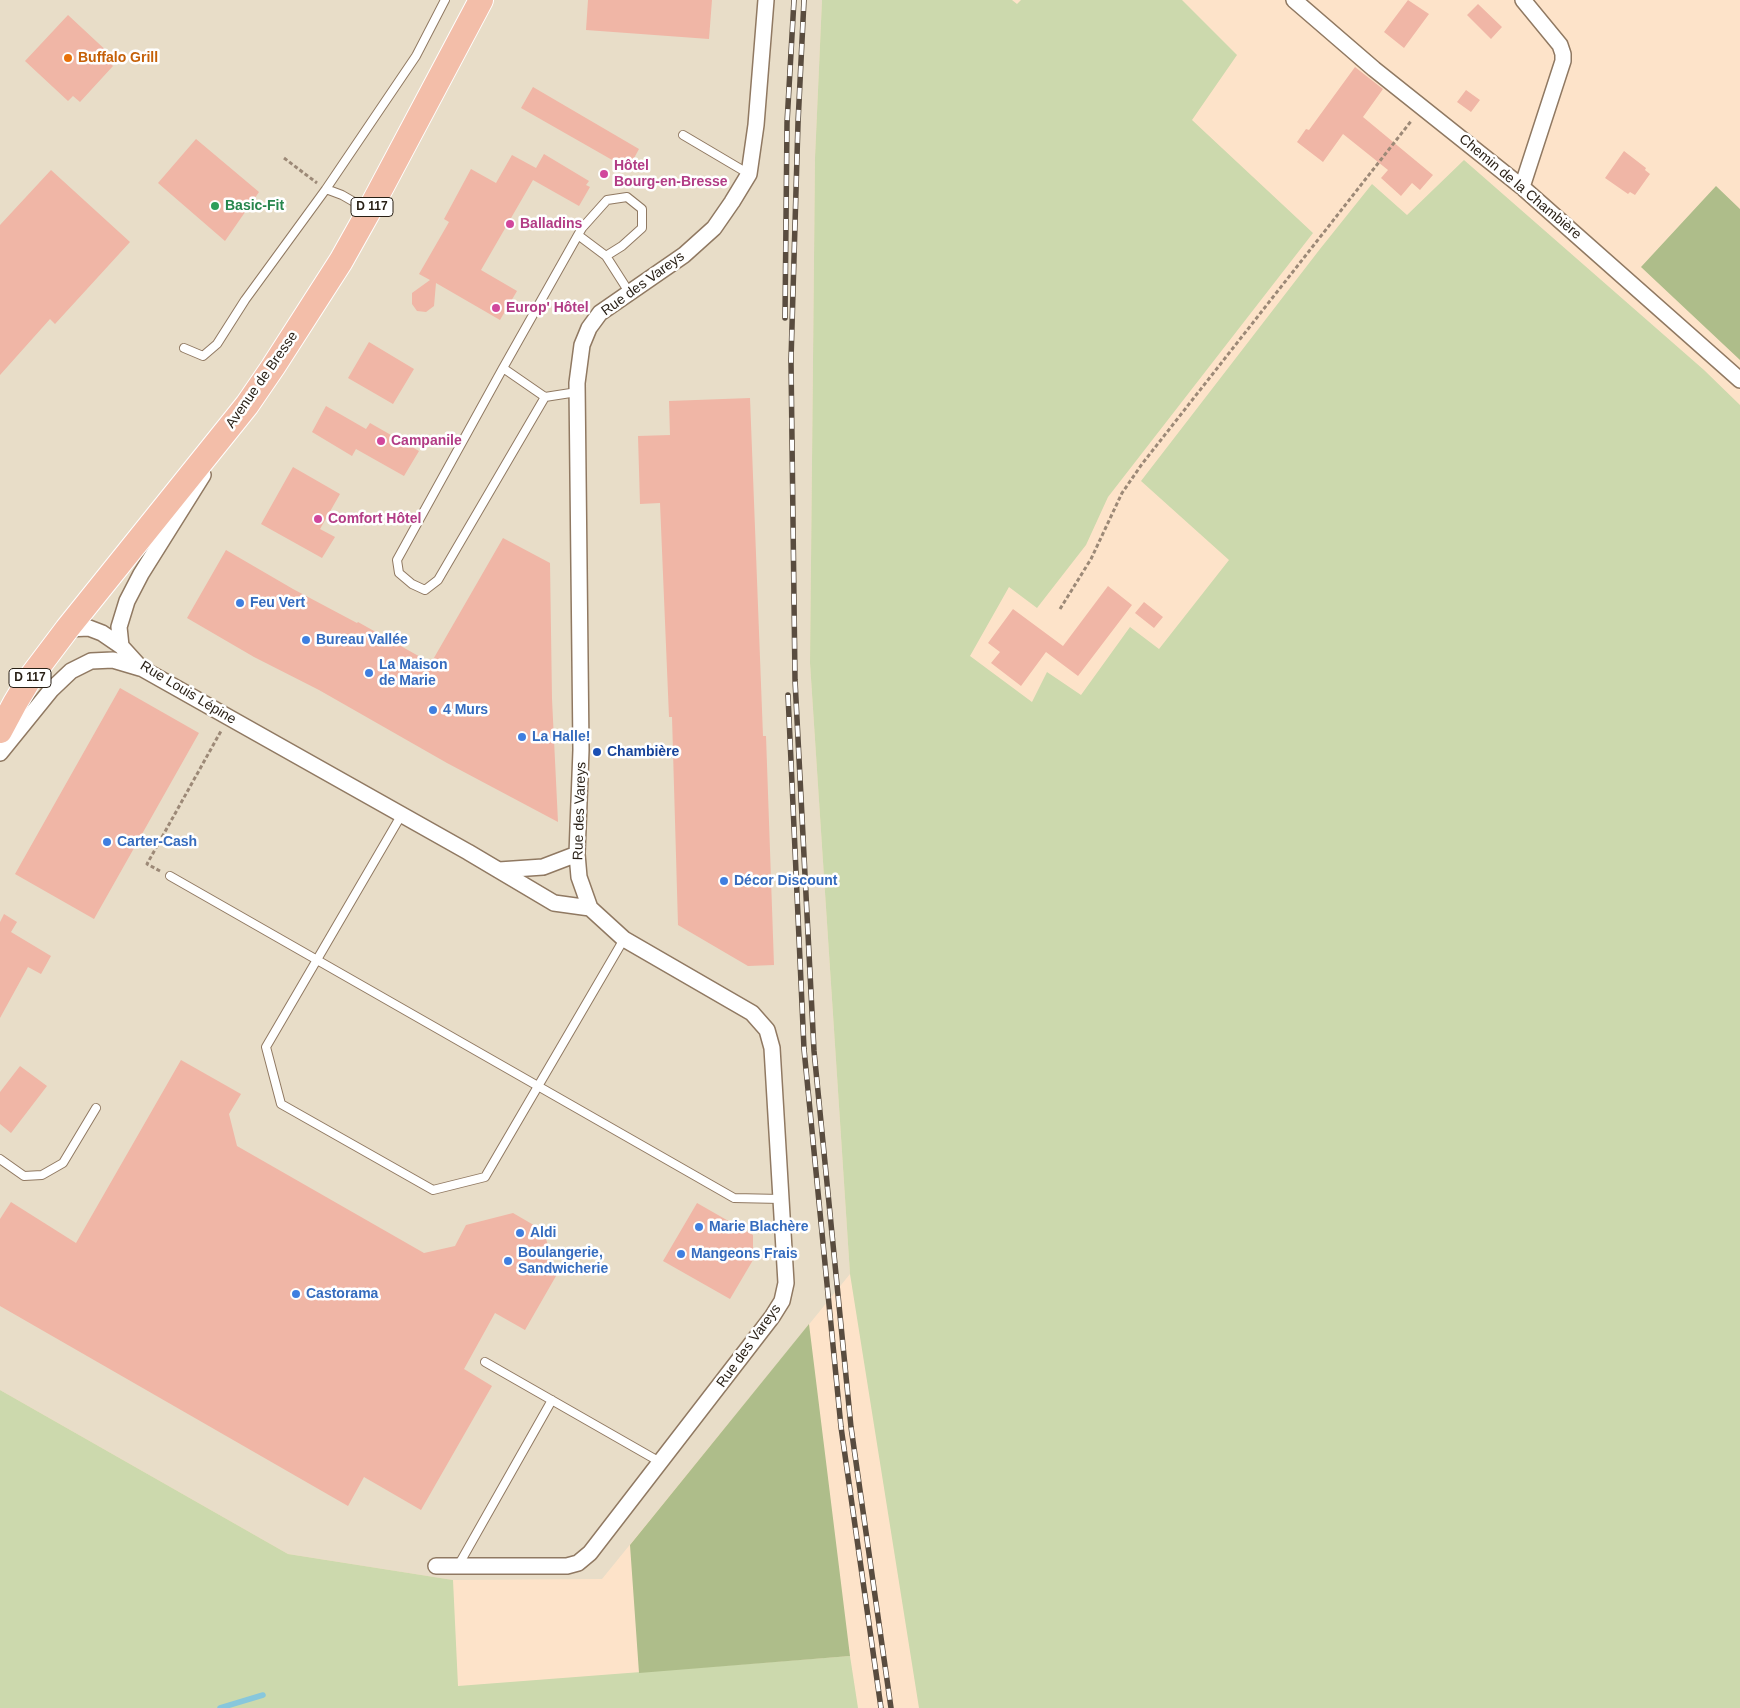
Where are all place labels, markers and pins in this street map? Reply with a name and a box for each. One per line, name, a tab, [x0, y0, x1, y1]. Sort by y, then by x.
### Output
place label: Buffalo Grill	[78, 50, 158, 66]
marker: Buffalo Grill	[62, 52, 74, 64]
place label: Hôtel Bourg-en-Bresse	[614, 158, 728, 190]
marker: Hôtel Bourg-en-Bresse	[598, 168, 610, 180]
place label: Basic-Fit	[225, 198, 284, 214]
marker: Basic-Fit	[209, 200, 221, 212]
place label: Balladins	[520, 216, 582, 232]
marker: Balladins	[504, 218, 516, 230]
place label: Europ' Hôtel	[506, 300, 589, 316]
marker: Europ' Hôtel	[490, 302, 502, 314]
place label: Campanile	[391, 433, 462, 449]
marker: Campanile	[375, 435, 387, 447]
place label: Comfort Hôtel	[328, 511, 421, 527]
marker: Comfort Hôtel	[312, 513, 324, 525]
place label: Feu Vert	[250, 595, 305, 611]
marker: Feu Vert	[234, 597, 246, 609]
place label: Bureau Vallée	[316, 632, 408, 648]
marker: Bureau Vallée	[300, 634, 312, 646]
place label: La Maison de Marie	[379, 657, 447, 690]
marker: La Maison de Marie	[363, 667, 375, 679]
place label: 4 Murs	[443, 702, 488, 718]
marker: 4 Murs	[427, 704, 439, 716]
place label: La Halle!	[532, 729, 590, 745]
marker: La Halle!	[516, 731, 528, 743]
place label: Chambière	[607, 744, 679, 760]
marker: Chambière	[591, 746, 603, 758]
place label: Carter-Cash	[117, 834, 197, 850]
marker: Carter-Cash	[101, 836, 113, 848]
place label: Décor Discount	[734, 873, 837, 889]
marker: Décor Discount	[718, 875, 730, 887]
place label: Marie Blachère	[709, 1219, 809, 1235]
marker: Marie Blachère	[693, 1221, 705, 1233]
place label: Aldi	[530, 1225, 556, 1241]
marker: Aldi	[514, 1227, 526, 1239]
place label: Boulangerie, Sandwicherie	[518, 1245, 608, 1278]
place label: Mangeons Frais	[691, 1246, 798, 1262]
marker: Mangeons Frais	[675, 1248, 687, 1260]
marker: Boulangerie, Sandwicherie	[502, 1255, 514, 1267]
place label: Castorama	[306, 1286, 378, 1302]
marker: Castorama	[290, 1288, 302, 1300]

